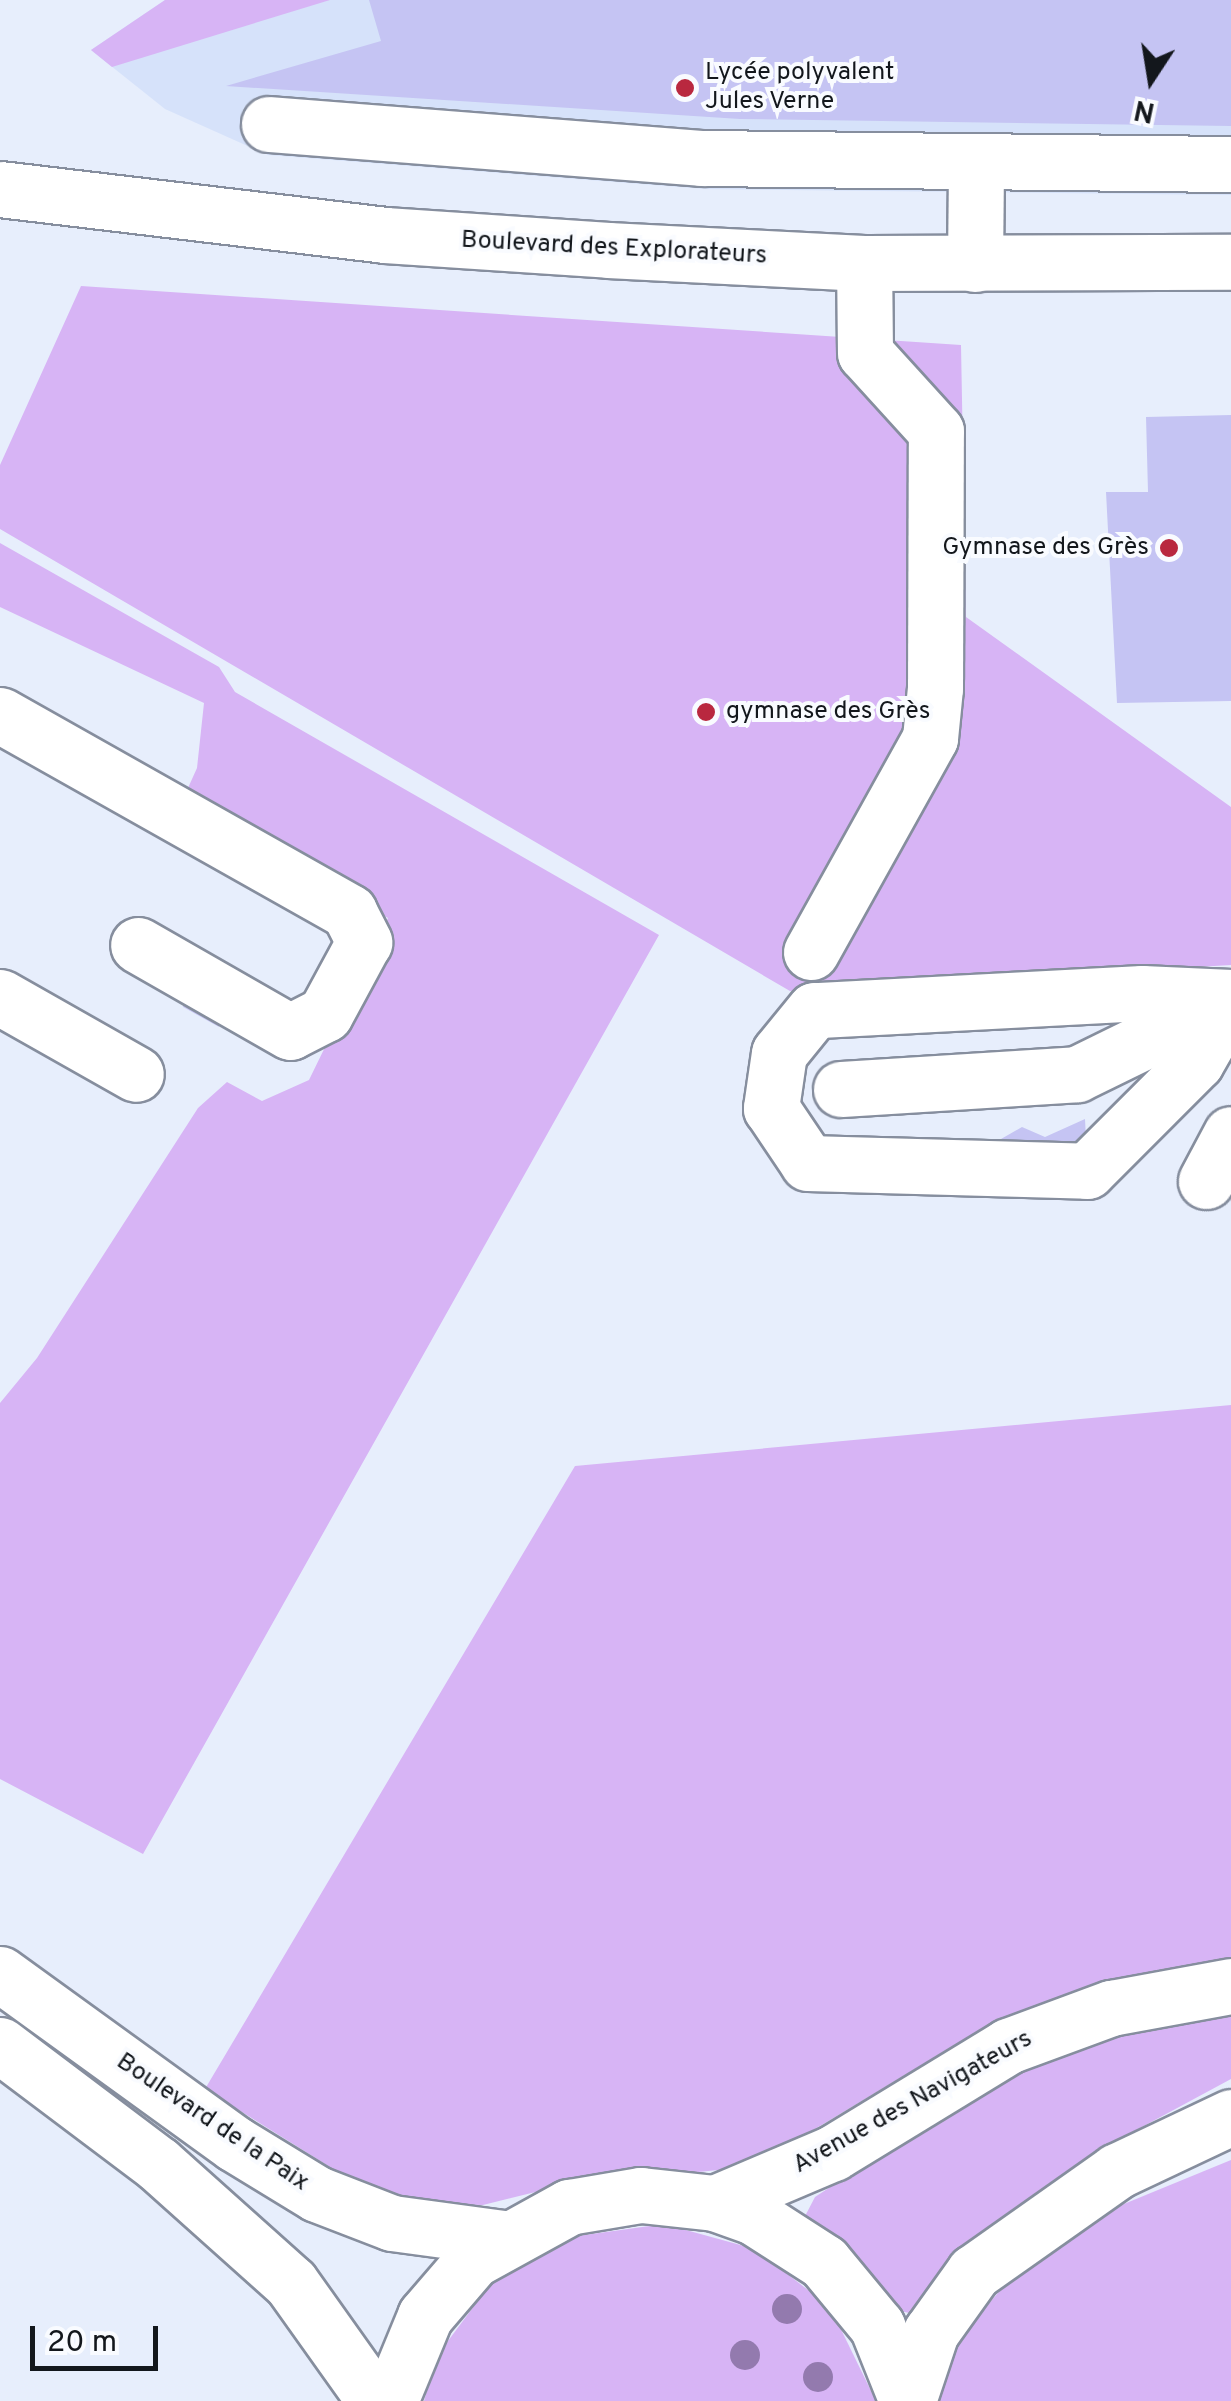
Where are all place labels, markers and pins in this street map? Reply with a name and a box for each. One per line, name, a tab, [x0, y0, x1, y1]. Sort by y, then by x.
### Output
place label: Lycée polyvalent Jules Verne	[705, 59, 894, 118]
marker: Lycée polyvalent Jules Verne	[674, 77, 696, 99]
place label: Gymnase des Grès	[942, 533, 1149, 563]
marker: Gymnase des Grès	[1158, 537, 1180, 559]
place label: gymnase des Grès	[726, 697, 930, 727]
marker: gymnase des Grès	[695, 701, 717, 723]

